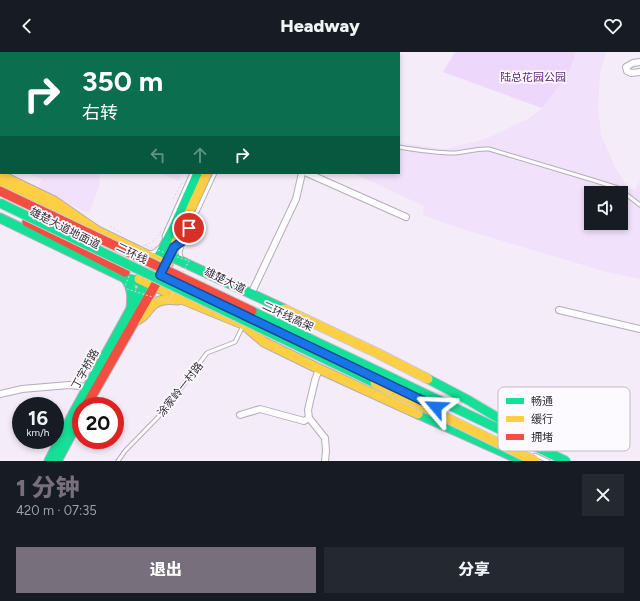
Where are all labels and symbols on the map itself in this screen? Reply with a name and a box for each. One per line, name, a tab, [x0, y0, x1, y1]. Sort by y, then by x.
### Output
park label: 陆总花园公园	[500, 71, 566, 84]
street label: 雄楚大道地面道	[28, 205, 102, 252]
pin	[172, 211, 206, 245]
street label: 二环线	[114, 240, 149, 267]
street label: 雄楚大道	[202, 265, 247, 296]
street label: 二环线高架	[260, 299, 315, 334]
street label: 丁字桥路	[69, 347, 102, 392]
street label: 涂家岭一村路	[155, 359, 206, 419]
position arrow	[415, 386, 457, 428]
legend	[498, 387, 630, 451]
text: 畅通	[531, 395, 553, 408]
speed limit sign: 20	[72, 397, 124, 449]
text: 缓行	[531, 413, 553, 426]
text: 拥堵	[531, 431, 553, 444]

